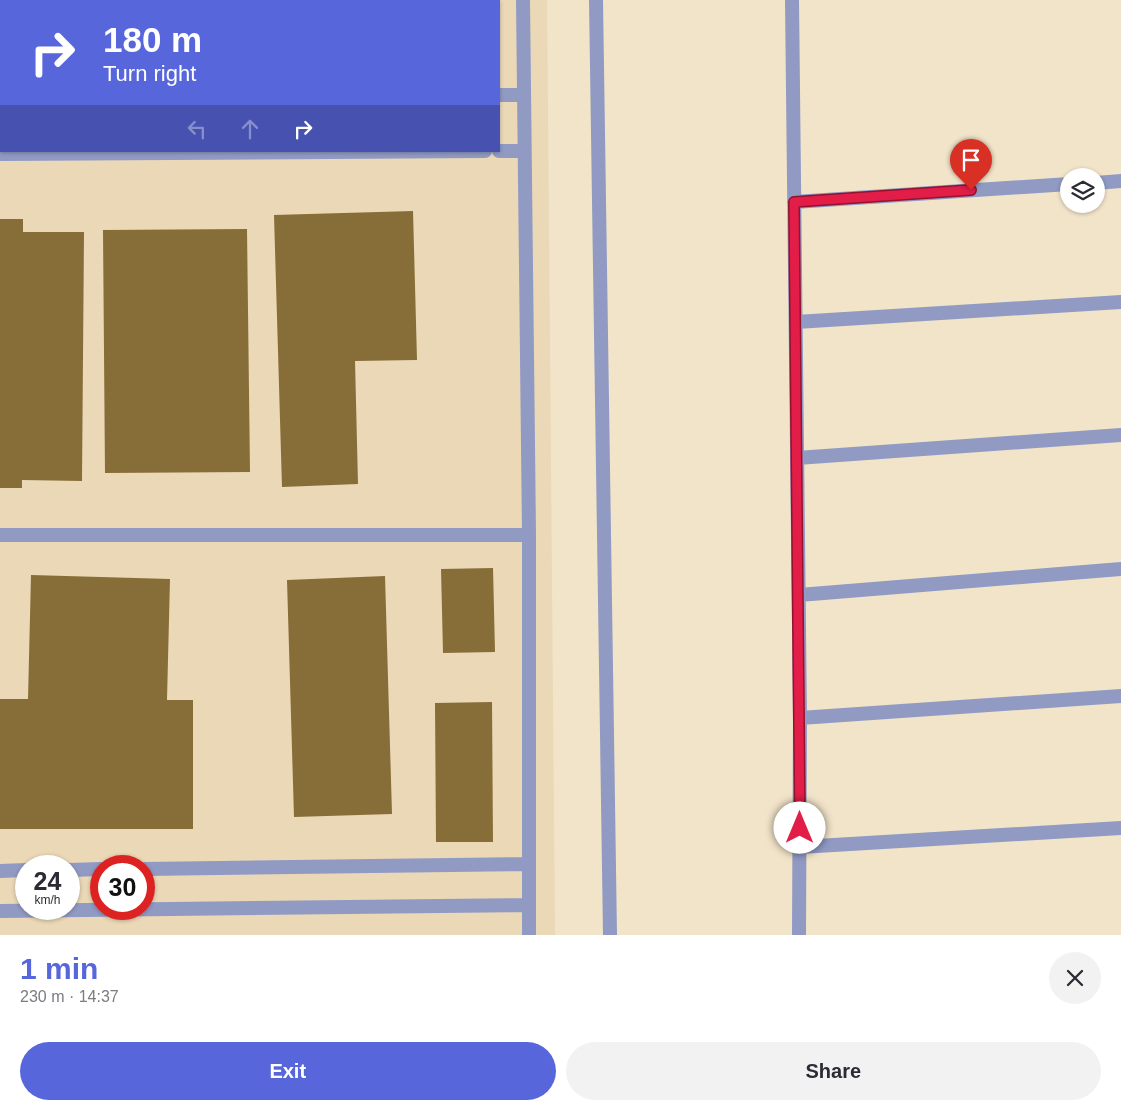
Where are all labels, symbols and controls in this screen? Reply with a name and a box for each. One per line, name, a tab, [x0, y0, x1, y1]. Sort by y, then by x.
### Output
icon: right	[20, 20, 85, 85]
text: 180 m	[103, 20, 202, 59]
text: Turn right	[103, 61, 196, 86]
icon: left	[183, 115, 211, 143]
icon: ahead	[236, 115, 264, 143]
icon: right	[289, 115, 317, 143]
pin	[950, 139, 992, 190]
icon: arrive	[957, 146, 985, 174]
map controls	[1060, 168, 1105, 213]
button: layers	[1060, 168, 1105, 213]
position arrow	[773, 801, 825, 853]
speed limit sign: 30	[90, 855, 155, 920]
text: 24	[34, 867, 61, 895]
text: km/h	[34, 893, 61, 907]
text: 1 min	[20, 952, 98, 985]
button: close	[1049, 952, 1101, 1004]
text: 230 m · 14:37	[20, 988, 119, 1005]
button: Exit	[20, 1042, 556, 1100]
button: Share	[566, 1042, 1101, 1100]

